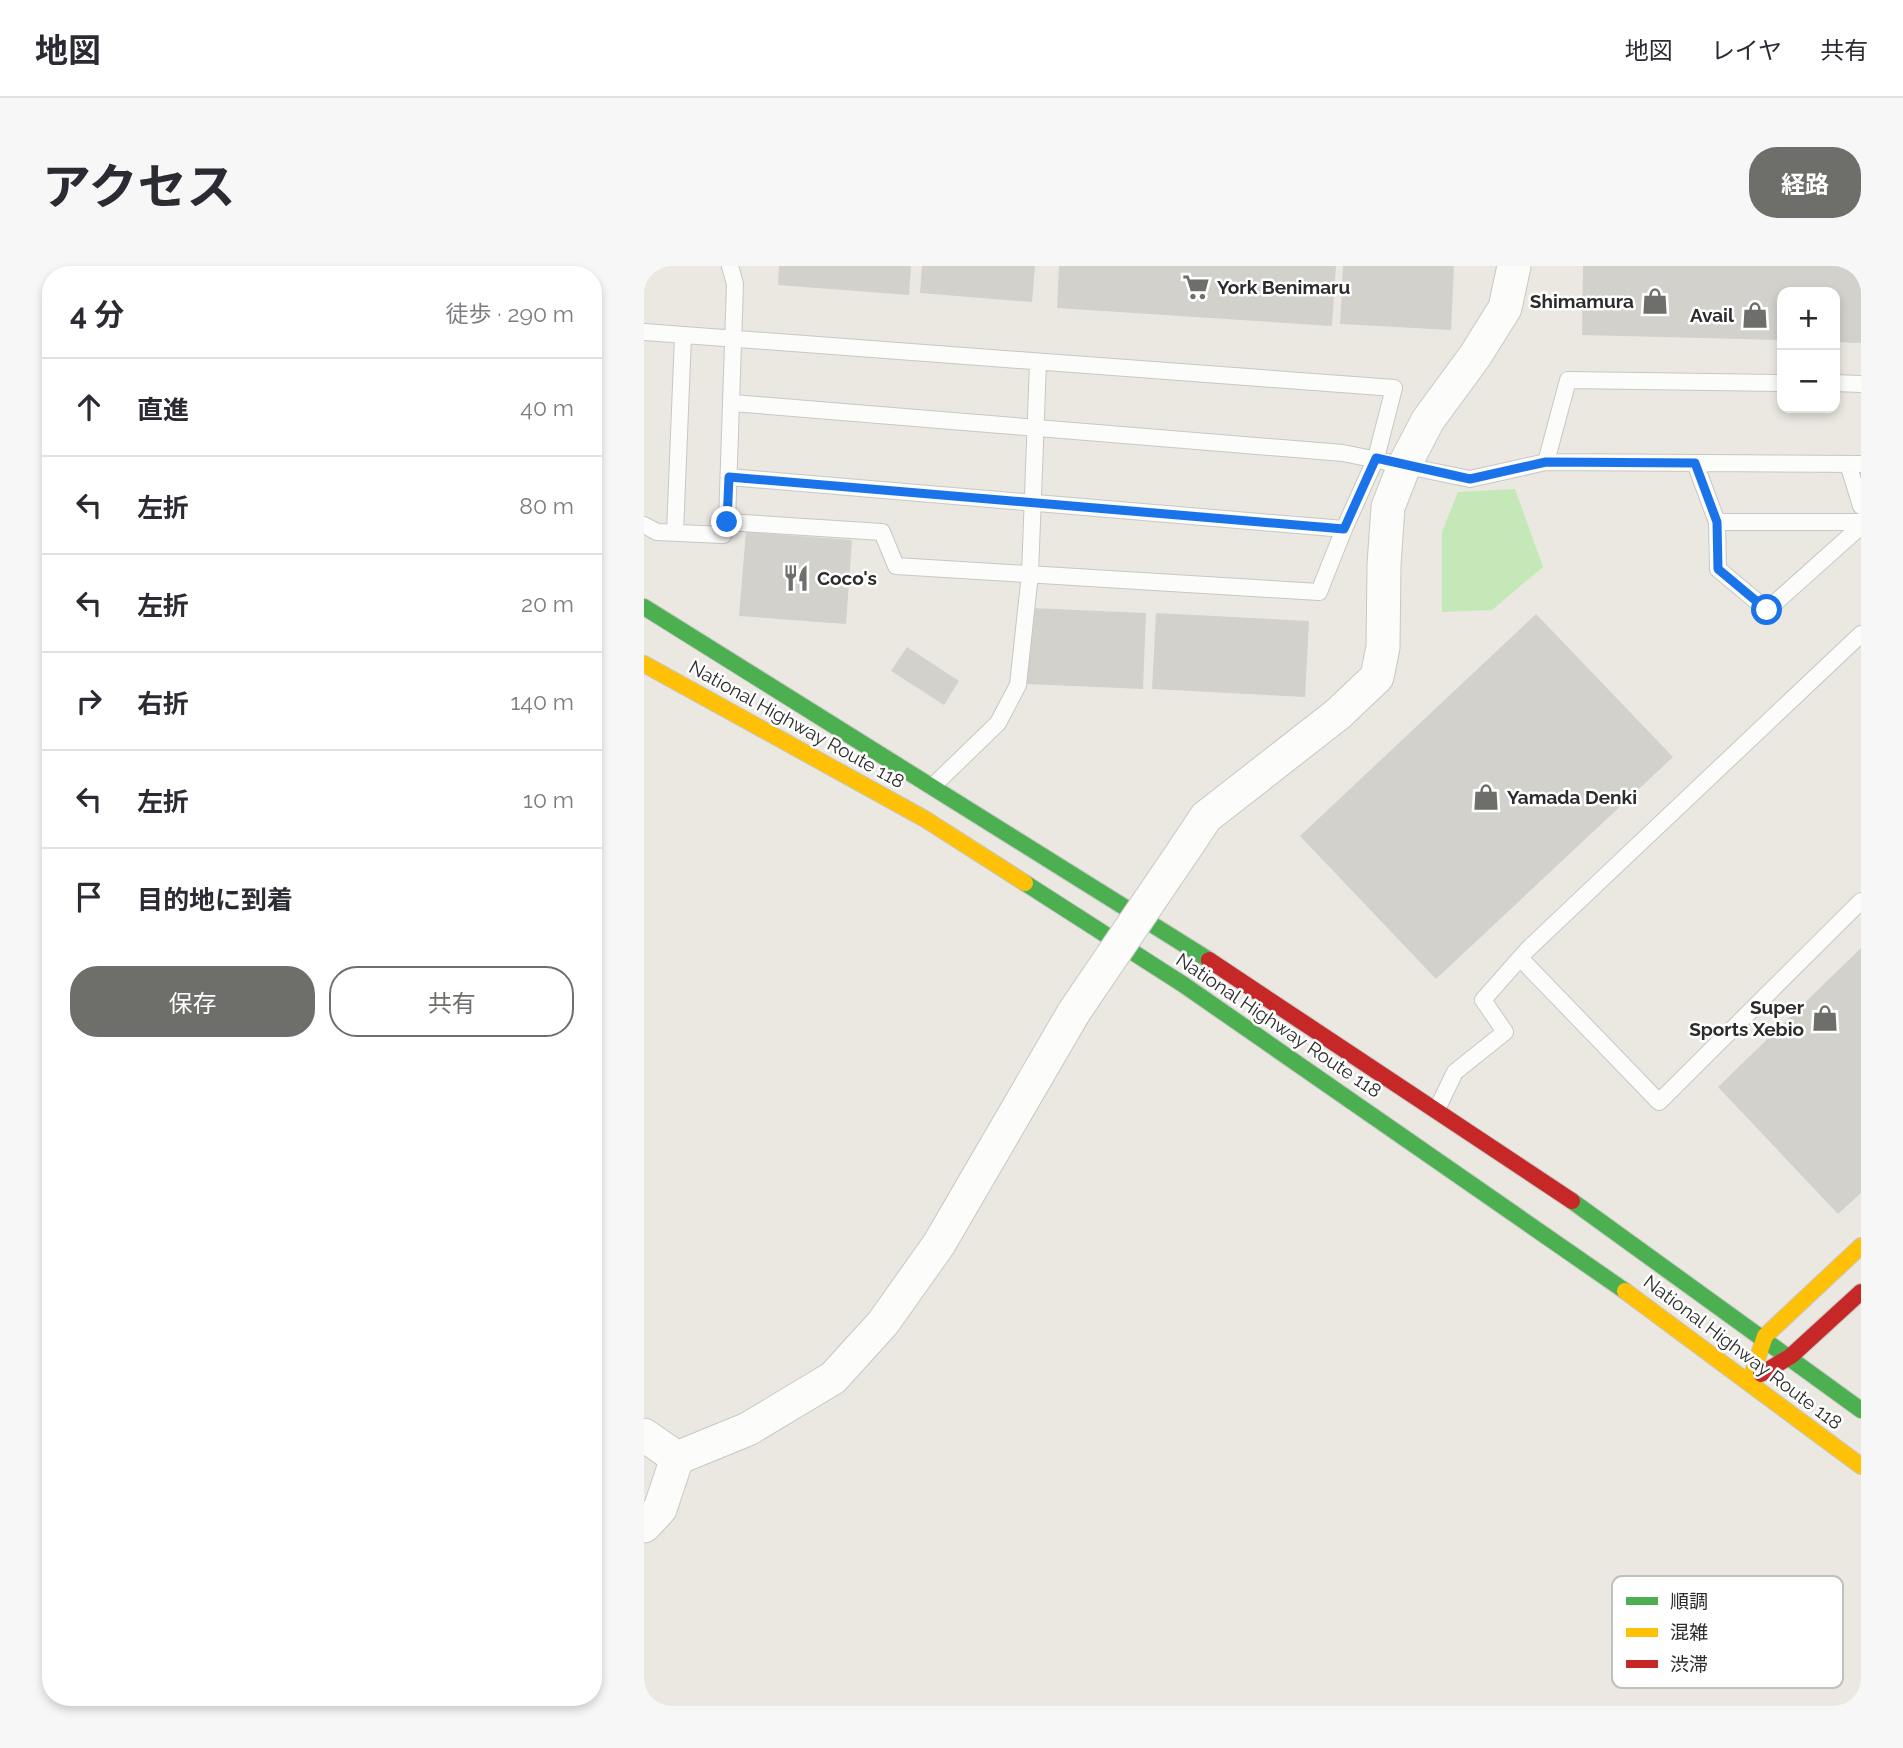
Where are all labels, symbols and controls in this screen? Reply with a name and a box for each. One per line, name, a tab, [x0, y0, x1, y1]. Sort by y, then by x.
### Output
text: 地図	[35, 31, 101, 70]
text: 地図	[1625, 36, 1673, 65]
text: レイヤ	[1711, 36, 1782, 65]
text: 共有	[1820, 36, 1868, 65]
button: 経路	[1749, 147, 1861, 218]
text: アクセス	[42, 158, 236, 215]
supermarket icon: York Benimaru	[1181, 272, 1211, 302]
place label: York Benimaru	[1217, 276, 1350, 298]
shop icon: Shimamura	[1640, 286, 1670, 316]
map controls	[1777, 287, 1840, 413]
button: +	[1777, 287, 1840, 350]
place label: Shimamura	[1530, 290, 1634, 312]
text: 4 分	[70, 297, 124, 332]
text: 徒歩 · 290 m	[445, 300, 574, 327]
shop icon: Avail	[1740, 300, 1770, 330]
place label: Avail	[1690, 304, 1735, 326]
button: −	[1777, 350, 1840, 413]
icon: ahead	[70, 388, 108, 426]
text: 40 m	[520, 394, 574, 421]
text: 直進	[137, 395, 189, 425]
icon: left	[70, 486, 108, 524]
text: 80 m	[519, 492, 574, 519]
text: 左折	[137, 493, 189, 523]
route end	[711, 506, 742, 537]
restaurant icon: Coco's	[781, 563, 811, 593]
place label: Coco's	[817, 567, 877, 589]
icon: left	[70, 584, 108, 622]
text: 20 m	[521, 590, 574, 617]
text: 左折	[137, 591, 189, 621]
route start	[1751, 594, 1782, 625]
street label: National Highway Route 118	[686, 656, 908, 792]
icon: right	[70, 682, 108, 720]
text: 140 m	[511, 688, 574, 715]
text: 右折	[137, 689, 189, 719]
icon: left	[70, 780, 108, 818]
shop icon: Yamada Denki	[1471, 782, 1501, 812]
text: 10 m	[523, 786, 574, 813]
place label: Yamada Denki	[1507, 786, 1637, 808]
text: 左折	[137, 787, 189, 817]
icon: arrive	[70, 878, 108, 916]
text: 目的地に到着	[137, 885, 293, 915]
street label: National Highway Route 118	[1172, 948, 1386, 1102]
button: 保存	[70, 966, 315, 1037]
button: 共有	[329, 966, 574, 1037]
place label: Super Sports Xebio	[1689, 996, 1805, 1040]
shop icon: Super Sports Xebio	[1810, 1003, 1840, 1033]
street label: National Highway Route 118	[1640, 1270, 1846, 1434]
legend	[1612, 1576, 1843, 1688]
text: 順調	[1670, 1590, 1708, 1612]
text: 混雑	[1670, 1621, 1708, 1643]
text: 渋滞	[1670, 1653, 1708, 1675]

